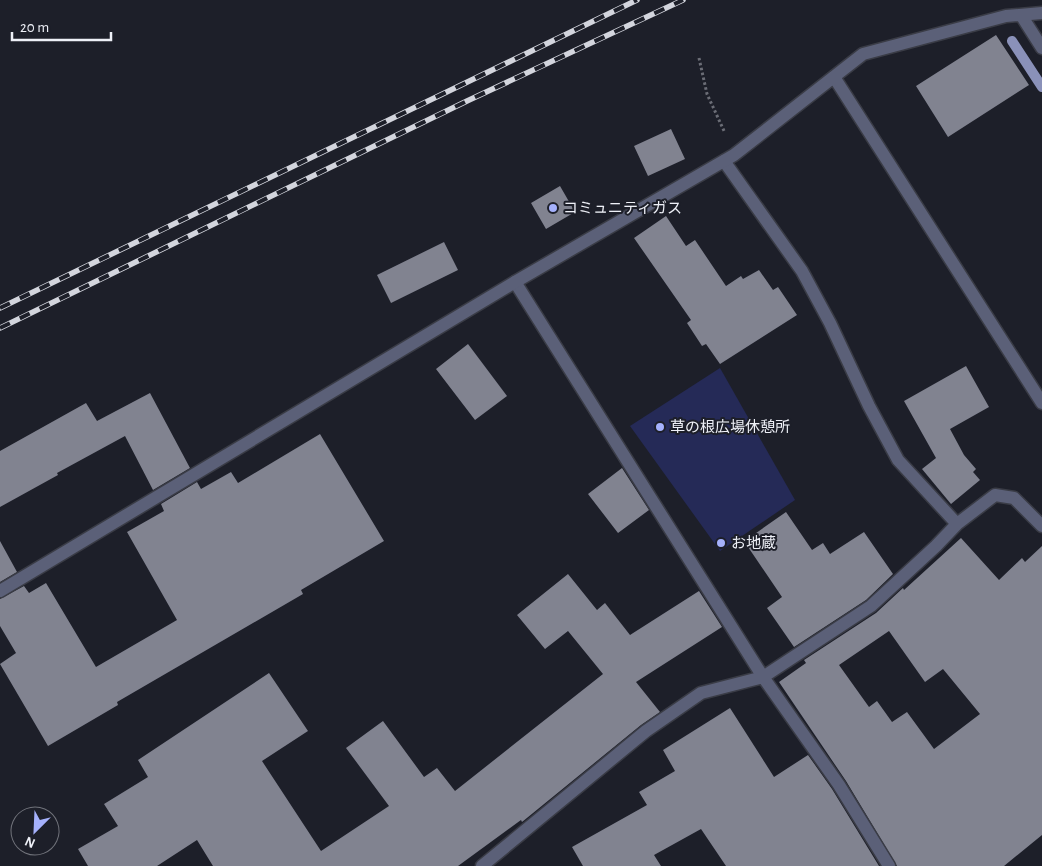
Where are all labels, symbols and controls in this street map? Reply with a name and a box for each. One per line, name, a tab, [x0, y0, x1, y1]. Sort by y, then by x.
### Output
scale bar	[12, 10, 111, 42]
text: 20 m	[20, 20, 49, 35]
place label: コミュニティガス	[563, 200, 682, 216]
marker: コミュニティガス	[547, 202, 559, 214]
place label: 草の根広場休憩所	[670, 418, 790, 435]
marker: 草の根広場休憩所	[654, 421, 666, 433]
place label: お地蔵	[731, 535, 776, 551]
marker: お地蔵	[715, 537, 727, 549]
north arrow	[10, 806, 60, 856]
text: N	[23, 834, 37, 850]

